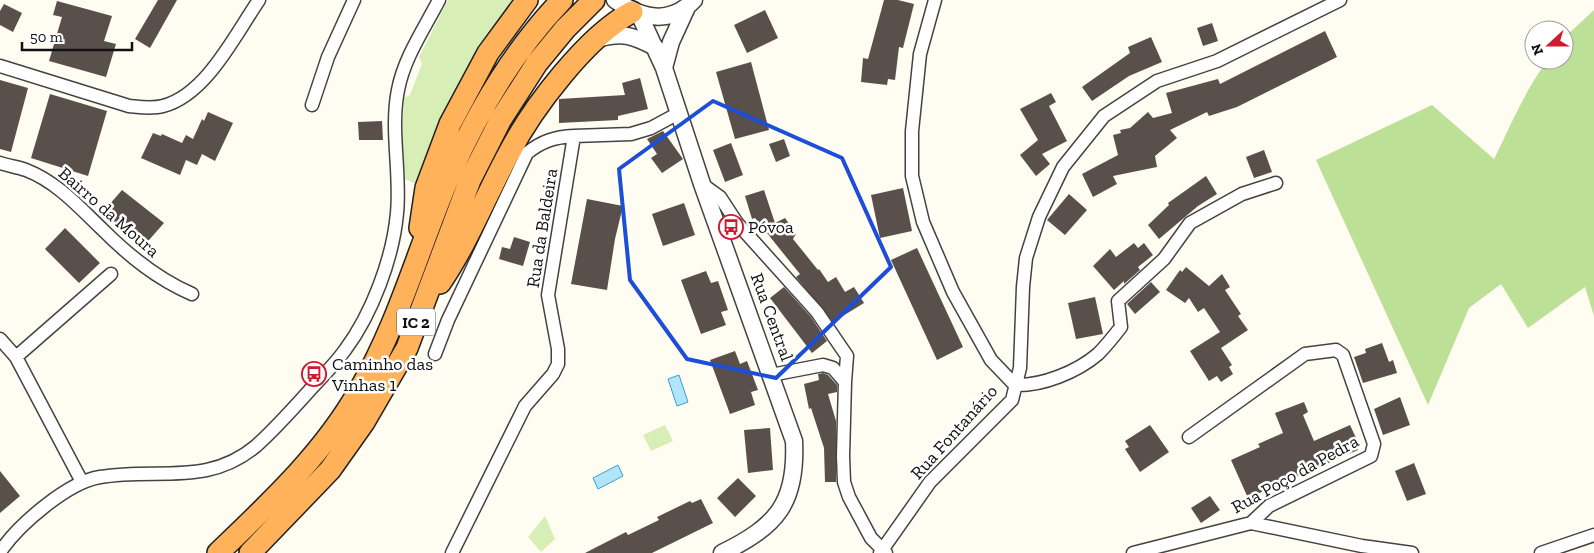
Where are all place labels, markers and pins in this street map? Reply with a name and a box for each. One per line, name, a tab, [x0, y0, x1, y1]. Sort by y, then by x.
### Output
bus stop icon: Póvoa	[718, 214, 744, 240]
place label: Póvoa	[748, 216, 794, 238]
place label: Caminho das Vinhas 1	[331, 353, 433, 396]
bus stop icon: Caminho das Vinhas 1	[301, 361, 327, 387]

